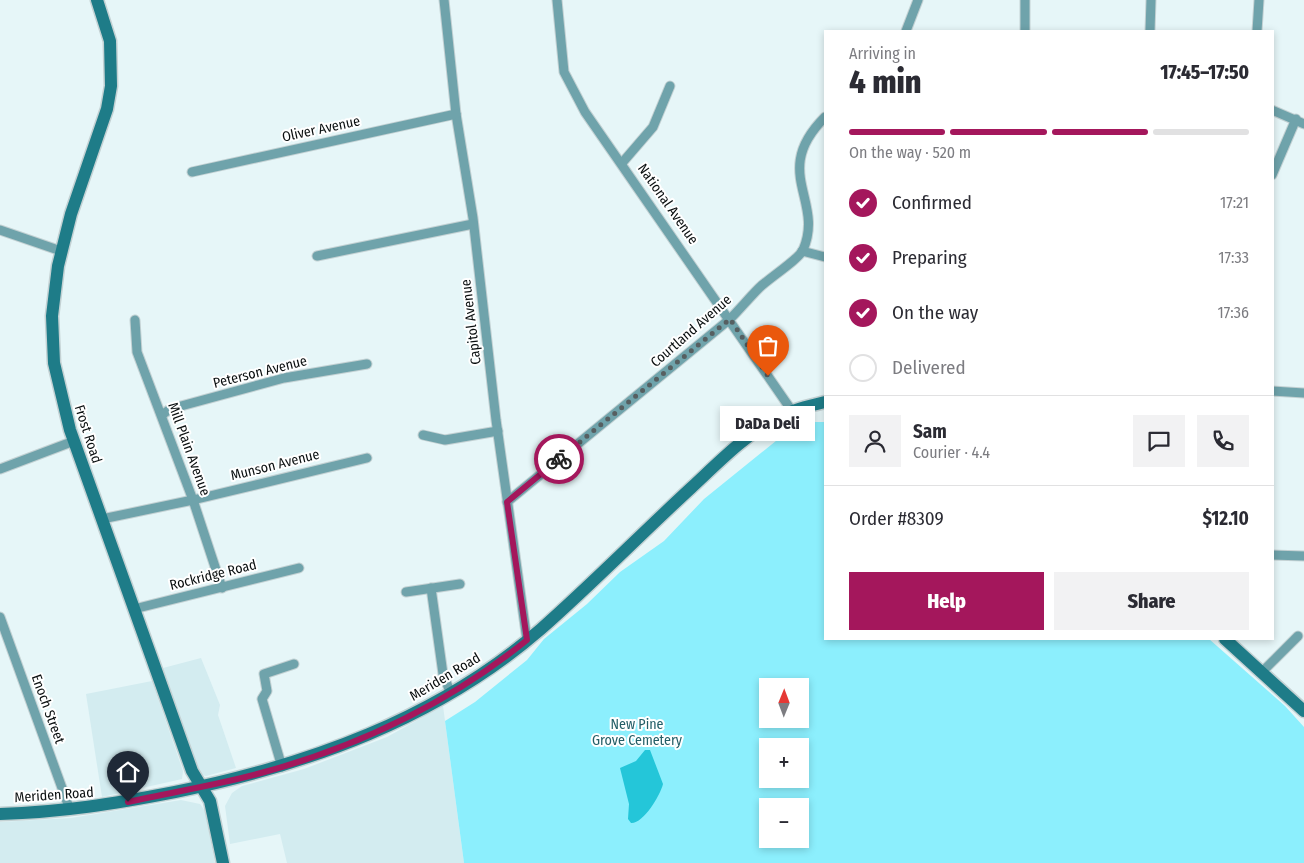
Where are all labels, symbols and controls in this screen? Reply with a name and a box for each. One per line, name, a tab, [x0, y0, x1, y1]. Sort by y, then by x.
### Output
text: Arriving in	[849, 44, 916, 63]
text: 17:45–17:50	[1160, 61, 1249, 84]
text: 4 min	[849, 63, 922, 101]
street label: Oliver Avenue	[280, 112, 362, 146]
text: On the way · 520 m	[849, 143, 971, 162]
street label: National Avenue	[634, 161, 702, 247]
icon: check	[849, 189, 877, 217]
text: Confirmed	[892, 191, 972, 214]
text: 17:21	[1220, 193, 1249, 212]
icon: check	[849, 244, 877, 272]
text: Preparing	[892, 246, 967, 269]
text: 17:33	[1218, 248, 1249, 267]
street label: Capitol Avenue	[457, 278, 485, 366]
street label: Courtland Avenue	[647, 291, 735, 371]
icon: check	[849, 299, 877, 327]
text: On the way	[892, 301, 978, 324]
text: 17:36	[1218, 303, 1249, 322]
pin	[747, 325, 789, 376]
icon: bag	[754, 332, 782, 360]
street label: Peterson Avenue	[211, 352, 309, 392]
text: Delivered	[892, 356, 966, 379]
street label: Mill Plain Avenue	[164, 400, 214, 498]
street label: Frost Road	[71, 403, 105, 465]
callout: DaDa Deli	[720, 406, 816, 441]
text: DaDa Deli	[735, 414, 800, 433]
button: person	[849, 415, 901, 467]
button: chat	[1133, 415, 1185, 467]
button: phone	[1197, 415, 1249, 467]
text: Sam	[913, 420, 947, 443]
courier	[534, 434, 584, 484]
text: Courier · 4.4	[913, 443, 990, 462]
icon: bike	[545, 445, 573, 473]
street label: Munson Avenue	[229, 446, 321, 484]
text: Order #8309	[849, 507, 944, 530]
text: $12.10	[1203, 507, 1249, 530]
street label: Rockridge Road	[168, 556, 258, 594]
button: Help	[849, 572, 1044, 630]
button: Share	[1054, 572, 1249, 630]
street label: Meriden Road	[407, 649, 483, 705]
street label: Enoch Street	[28, 672, 68, 746]
north arrow	[759, 678, 809, 728]
map controls	[759, 678, 809, 848]
park label: New Pine Grove Cemetery	[592, 716, 683, 749]
button: +	[759, 738, 809, 788]
pin	[107, 751, 149, 802]
icon: home	[114, 758, 142, 786]
street label: Meriden Road	[14, 784, 94, 806]
button: −	[759, 798, 809, 848]

